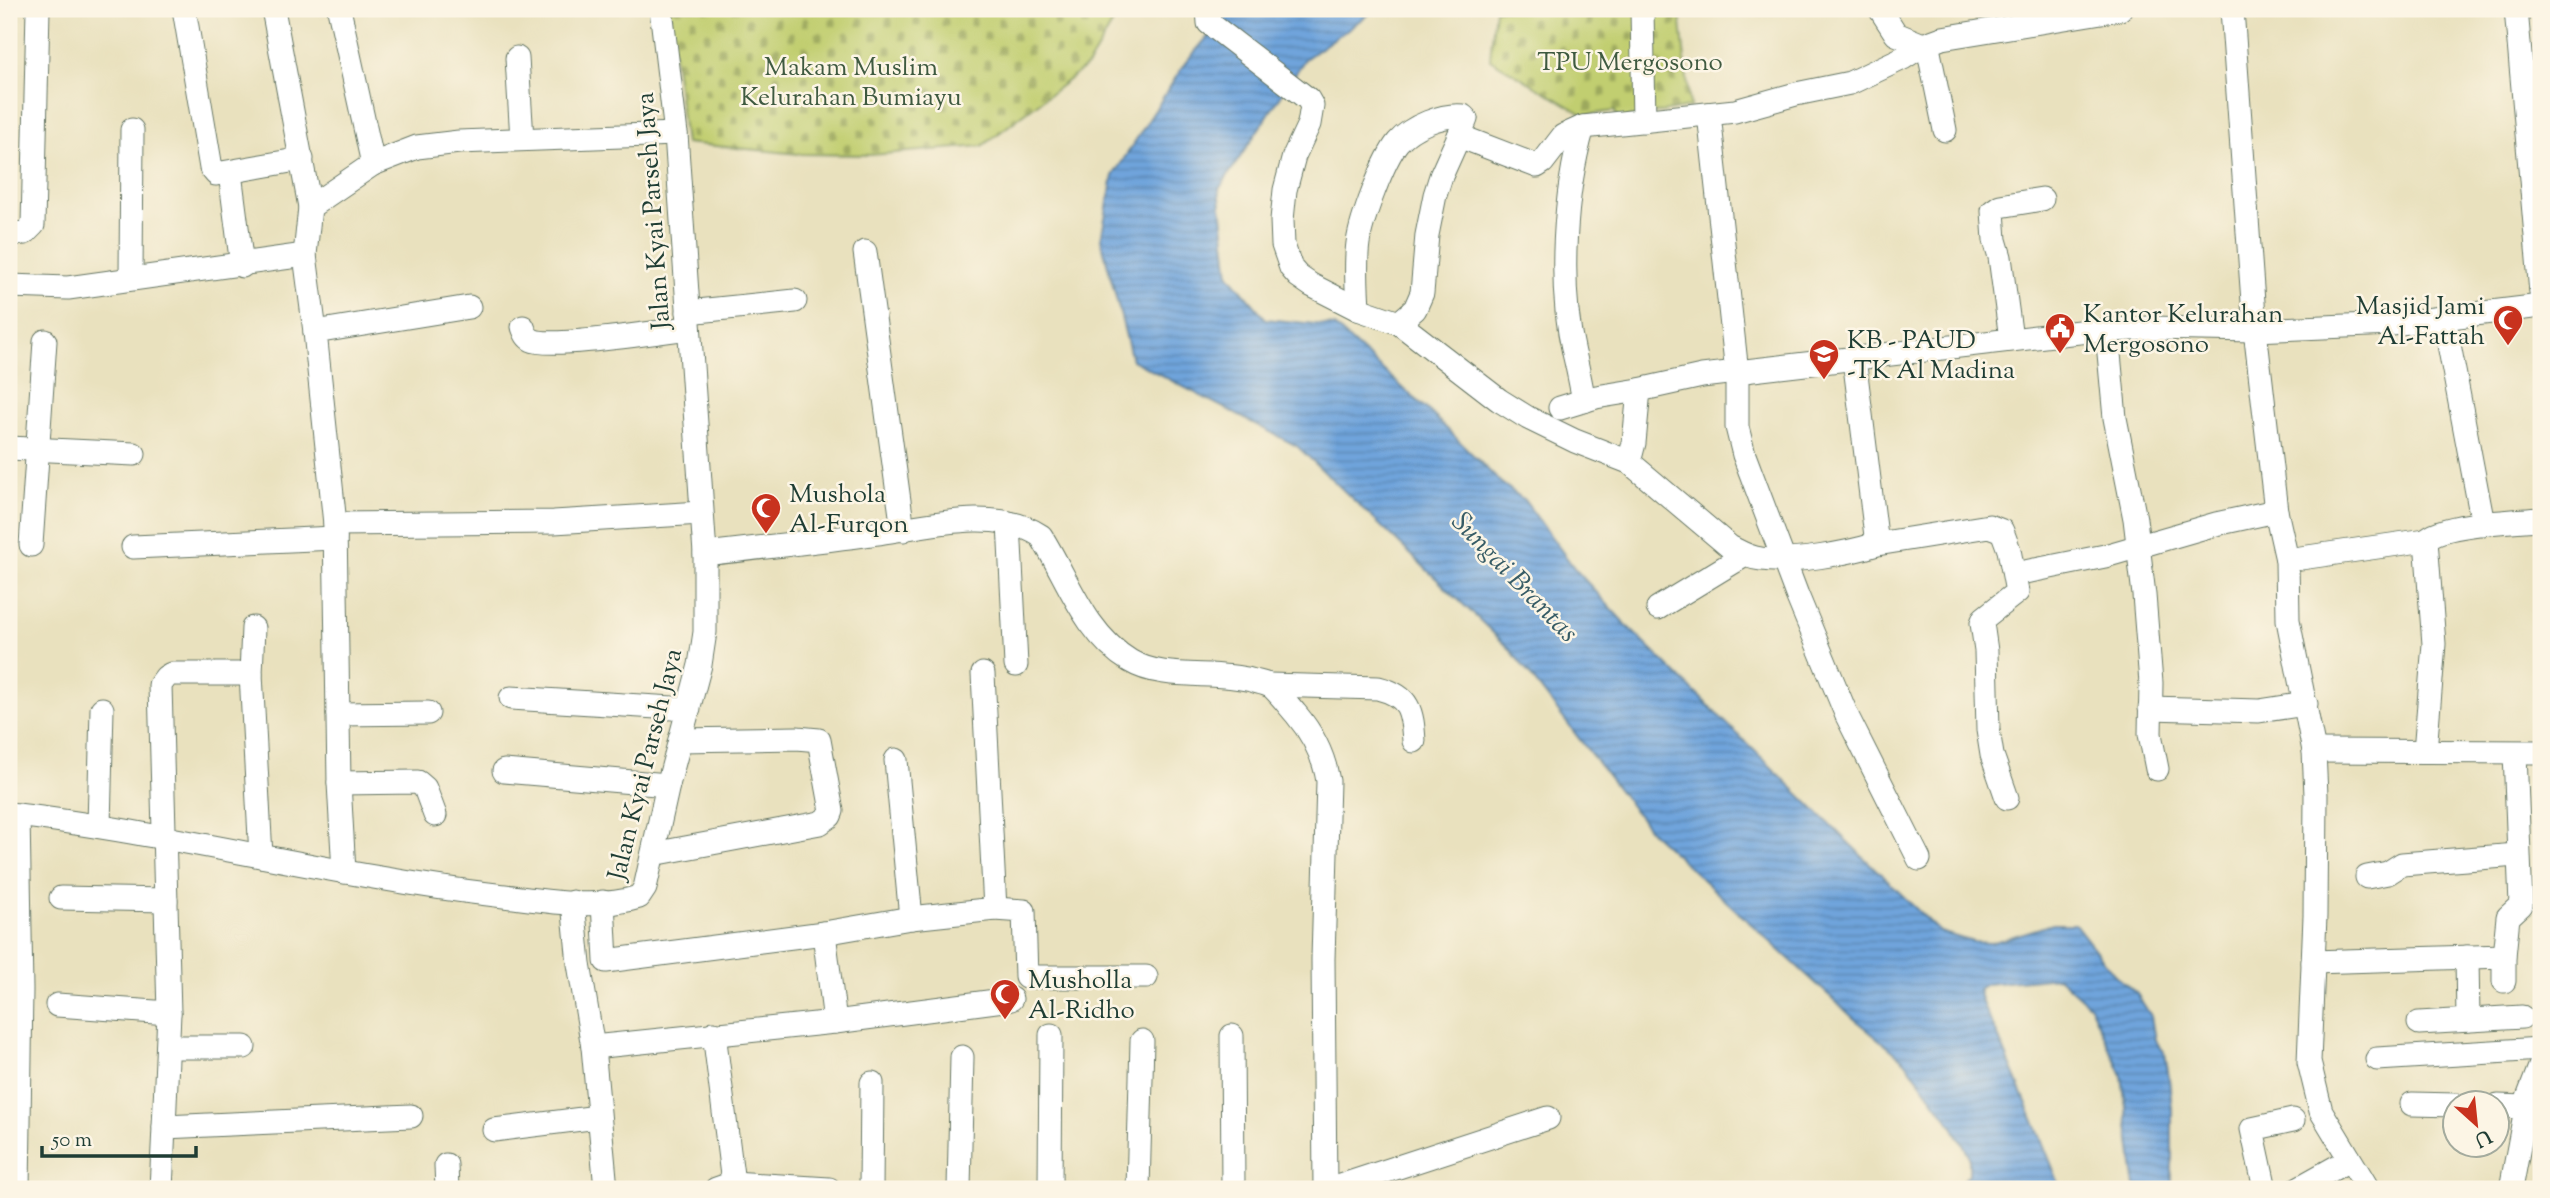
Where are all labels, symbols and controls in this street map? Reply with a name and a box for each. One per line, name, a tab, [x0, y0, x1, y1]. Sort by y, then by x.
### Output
park label: TPU Mergosono	[1537, 45, 1723, 82]
park label: Makam Muslim Kelurahan Bumiayu	[740, 50, 962, 117]
street label: Jalan Kyai Parseh Jaya	[628, 91, 681, 333]
place label: Masjid Jami Al-Fattah	[2356, 289, 2485, 356]
place label: Kantor Kelurahan Mergosono	[2083, 297, 2283, 364]
mosque icon: Masjid Jami Al-Fattah	[2491, 303, 2525, 347]
public building icon: Kantor Kelurahan Mergosono	[2043, 311, 2077, 355]
place label: KB - PAUD -TK Al Madina	[1847, 323, 2015, 390]
school or university icon: KB - PAUD -TK Al Madina	[1807, 337, 1841, 381]
place label: Mushola Al-Furqon	[789, 477, 909, 544]
mosque icon: Mushola Al-Furqon	[749, 491, 783, 535]
water label: Sungai Brantas	[1441, 504, 1587, 652]
street label: Jalan Kyai Parseh Jaya	[599, 645, 693, 886]
place label: Musholla Al-Ridho	[1028, 963, 1135, 1030]
mosque icon: Musholla Al-Ridho	[988, 977, 1022, 1021]
north arrow	[2442, 1090, 2512, 1160]
scale bar	[42, 1114, 196, 1158]
text: U	[2469, 1121, 2496, 1153]
text: 50 m	[51, 1126, 92, 1156]

